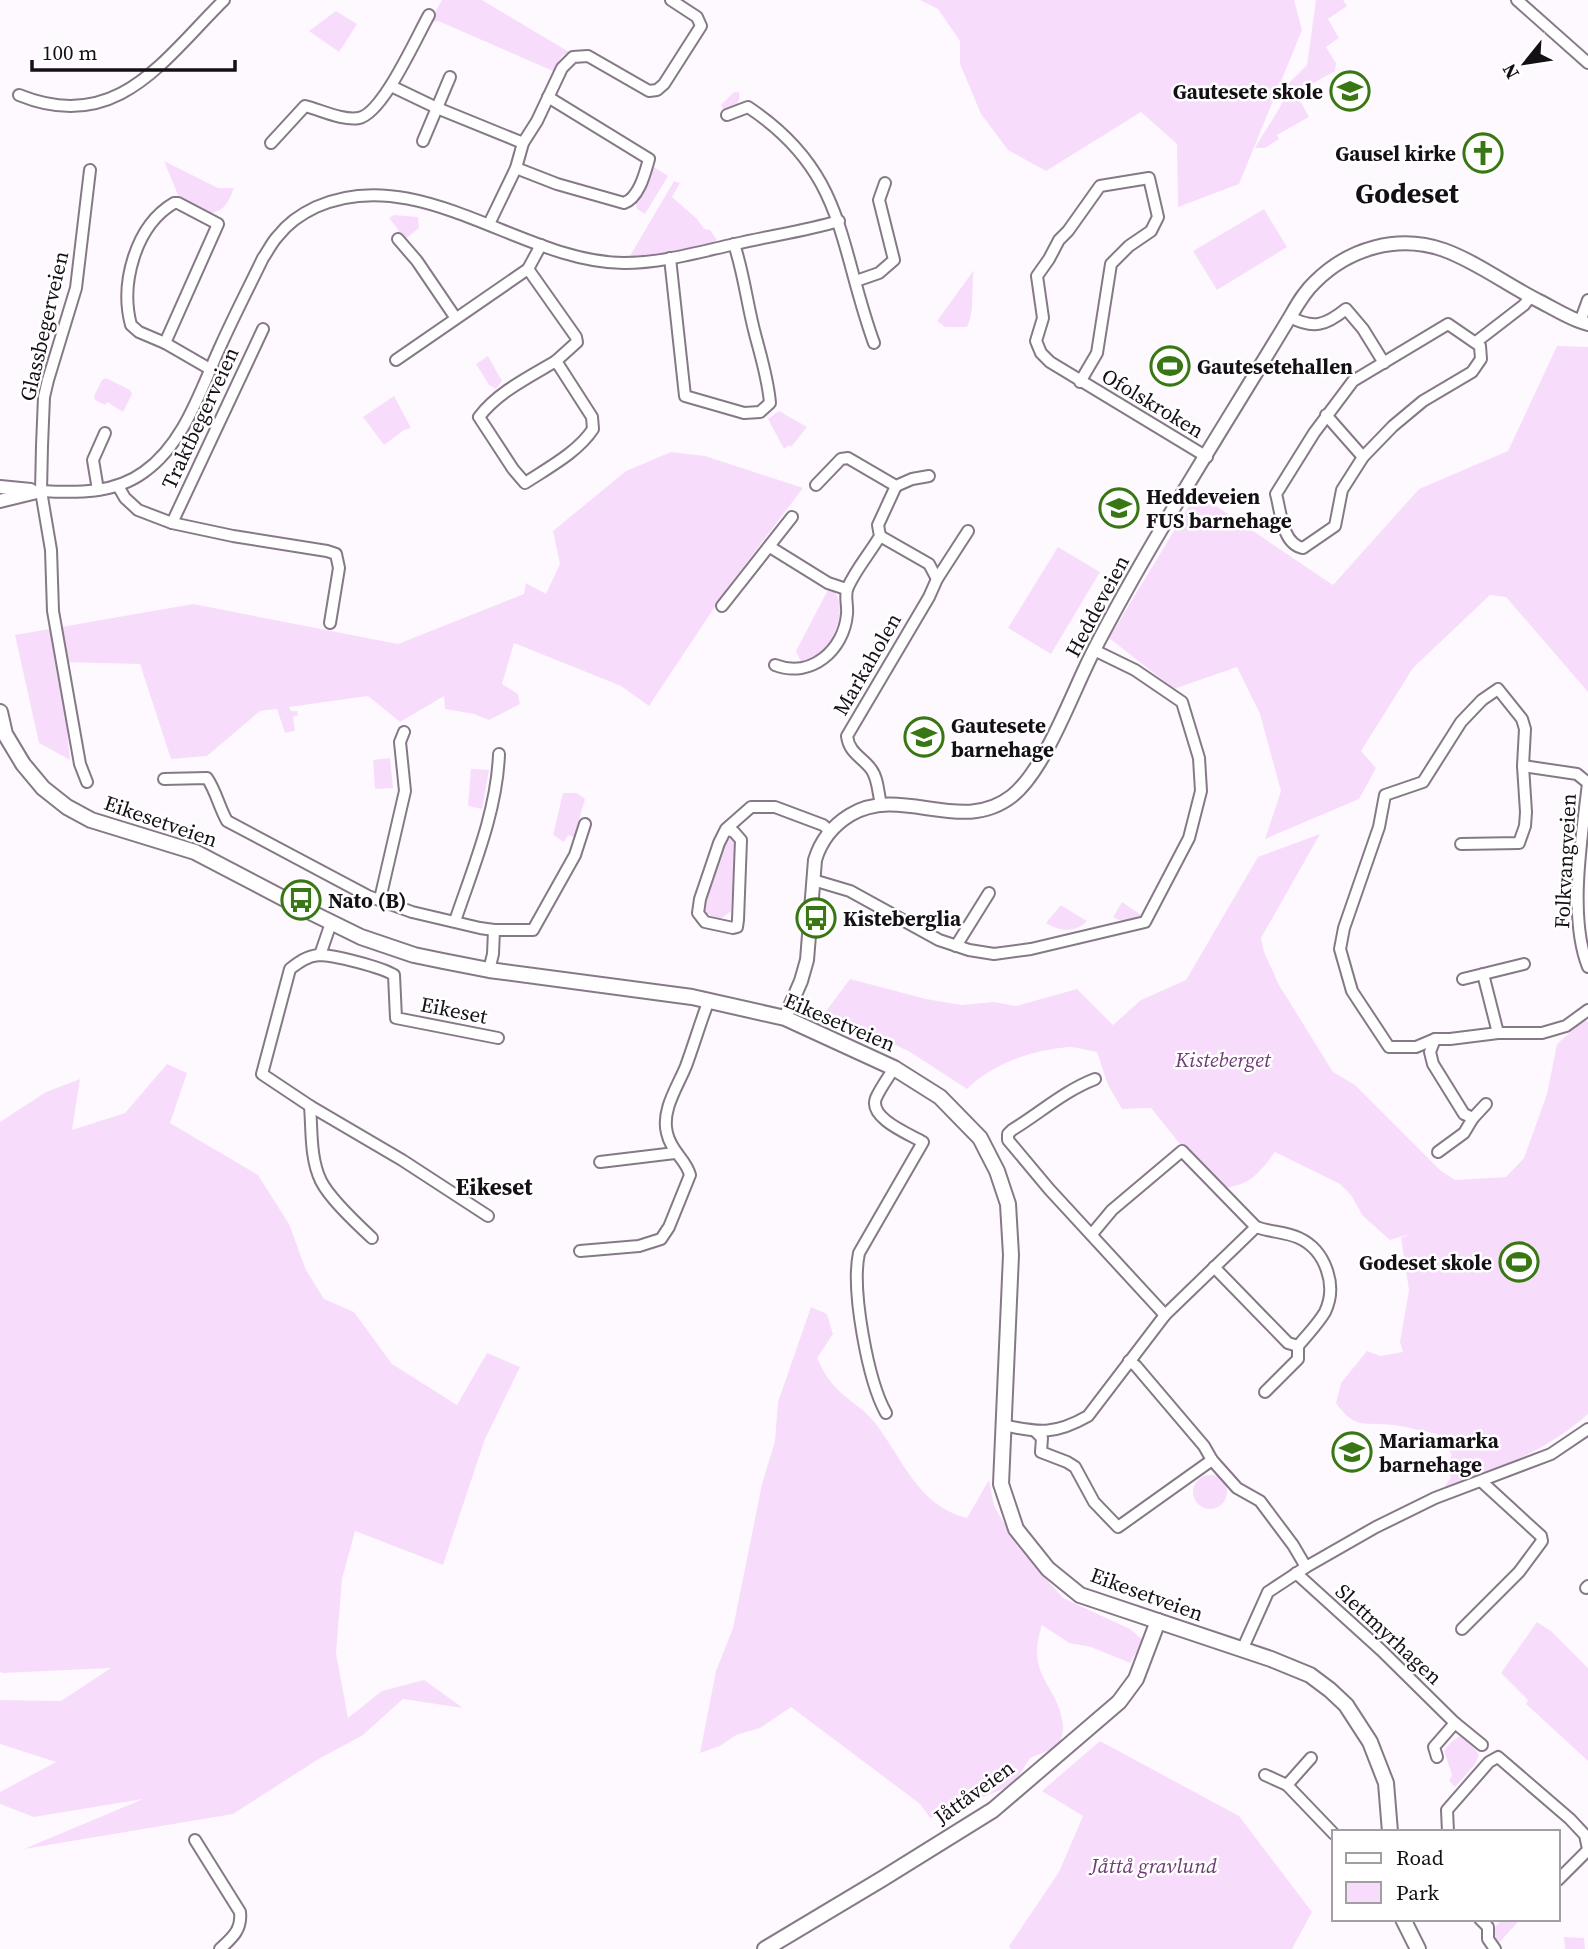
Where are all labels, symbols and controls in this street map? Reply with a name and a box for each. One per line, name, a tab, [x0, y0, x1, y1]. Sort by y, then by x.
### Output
scale bar	[32, 28, 234, 72]
north arrow	[1490, 28, 1560, 98]
text: 100 m	[42, 38, 97, 67]
text: N	[1495, 59, 1525, 84]
school or university icon: Gautesete skole	[1329, 70, 1371, 112]
place label: Gautesete skole	[1173, 77, 1323, 106]
church icon: Gausel kirke	[1462, 132, 1504, 174]
place label: Gausel kirke	[1335, 139, 1456, 168]
district label: Godeset	[1355, 174, 1460, 212]
street label: Glassbegerveien	[13, 248, 75, 404]
street label: Traktbegerveien	[154, 342, 246, 494]
sports icon: Gautesetehallen	[1149, 345, 1191, 387]
place label: Gautesetehallen	[1197, 352, 1353, 381]
street label: Ofolskroken	[1096, 361, 1210, 445]
place label: Heddeveien FUS barnehage	[1146, 482, 1292, 535]
school or university icon: Heddeveien FUS barnehage	[1098, 487, 1140, 529]
street label: Heddeveien	[1058, 550, 1136, 662]
street label: Markaholen	[826, 607, 908, 720]
place label: Gautesete barnehage	[951, 711, 1054, 764]
school or university icon: Gautesete barnehage	[903, 716, 945, 758]
street label: Eikesetveien	[100, 788, 222, 854]
street label: Folkvangveien	[1547, 792, 1583, 929]
bus stop icon: Nato (B)	[280, 879, 322, 921]
place label: Nato (B)	[328, 886, 407, 915]
bus stop icon: Kisteberglia	[795, 897, 837, 939]
place label: Kisteberglia	[843, 904, 962, 933]
street label: Eikesetveien	[780, 986, 900, 1059]
street label: Eikeset	[418, 989, 490, 1031]
park label: Kisteberget	[1174, 1045, 1272, 1074]
district label: Eikeset	[456, 1171, 533, 1203]
sports icon: Godeset skole	[1498, 1241, 1540, 1283]
place label: Godeset skole	[1359, 1248, 1492, 1277]
place label: Mariamarka barnehage	[1379, 1426, 1500, 1479]
school or university icon: Mariamarka barnehage	[1331, 1431, 1373, 1473]
street label: Eikesetveien	[1087, 1560, 1208, 1628]
street label: Slettmyrhagen	[1329, 1577, 1449, 1691]
street label: Jåttåveien	[927, 1753, 1020, 1832]
legend	[1332, 1830, 1560, 1921]
text: Road	[1396, 1843, 1444, 1872]
park label: Jåttå gravlund	[1088, 1851, 1217, 1880]
text: Park	[1396, 1878, 1440, 1907]

